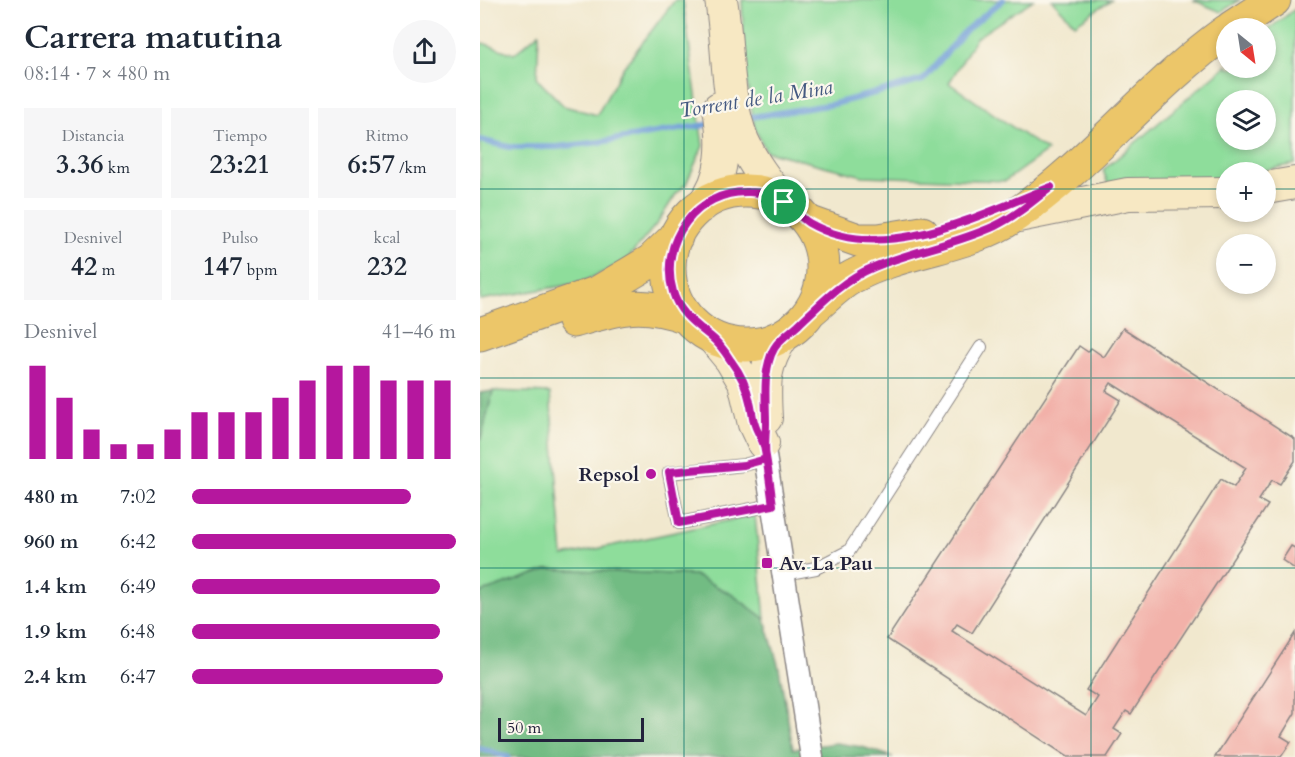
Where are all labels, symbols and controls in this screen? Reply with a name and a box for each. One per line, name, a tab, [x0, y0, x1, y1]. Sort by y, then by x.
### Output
text: Carrera matutina	[24, 15, 282, 60]
north arrow	[1216, 18, 1276, 78]
map controls	[1216, 18, 1276, 294]
button: share	[393, 20, 456, 83]
text: 08:14 · 7 × 480 m	[24, 60, 170, 87]
water label: Torrent de la Mina	[677, 73, 835, 125]
button: layers	[1216, 90, 1276, 150]
text: Distancia	[62, 125, 124, 147]
text: Tiempo	[213, 125, 267, 147]
text: Ritmo	[366, 125, 408, 147]
text: 3.36	[56, 147, 104, 182]
text: 23:21	[210, 147, 270, 182]
text: 6:57	[347, 147, 395, 182]
text: km	[104, 157, 130, 179]
text: /km	[395, 157, 427, 179]
button: +	[1216, 162, 1276, 222]
pin	[758, 176, 809, 227]
icon: arrive	[767, 185, 800, 218]
text: Desnivel	[64, 227, 122, 249]
text: Pulso	[222, 227, 258, 249]
text: kcal	[374, 227, 400, 249]
button: −	[1216, 234, 1276, 294]
text: 42	[71, 249, 97, 284]
text: 147	[203, 249, 243, 284]
text: 232	[367, 249, 407, 284]
text: m	[97, 259, 115, 281]
text: bpm	[243, 259, 277, 281]
text: Desnivel	[24, 318, 97, 345]
text: 41–46 m	[382, 318, 456, 345]
place label: Repsol	[578, 461, 639, 488]
marker: Repsol	[644, 467, 658, 481]
text: 480 m	[24, 483, 79, 510]
text: 7:02	[120, 483, 156, 510]
text: 960 m	[24, 528, 79, 555]
text: 6:42	[120, 528, 156, 555]
place label: Av. La Pau	[779, 550, 873, 577]
marker: Av. La Pau	[760, 556, 774, 570]
text: 1.4 km	[24, 573, 87, 600]
text: 6:49	[120, 573, 156, 600]
text: 1.9 km	[24, 618, 87, 645]
text: 6:48	[120, 618, 156, 645]
text: 2.4 km	[24, 663, 87, 690]
text: 6:47	[120, 663, 156, 690]
scale bar	[498, 715, 644, 742]
text: 50 m	[507, 717, 541, 739]

